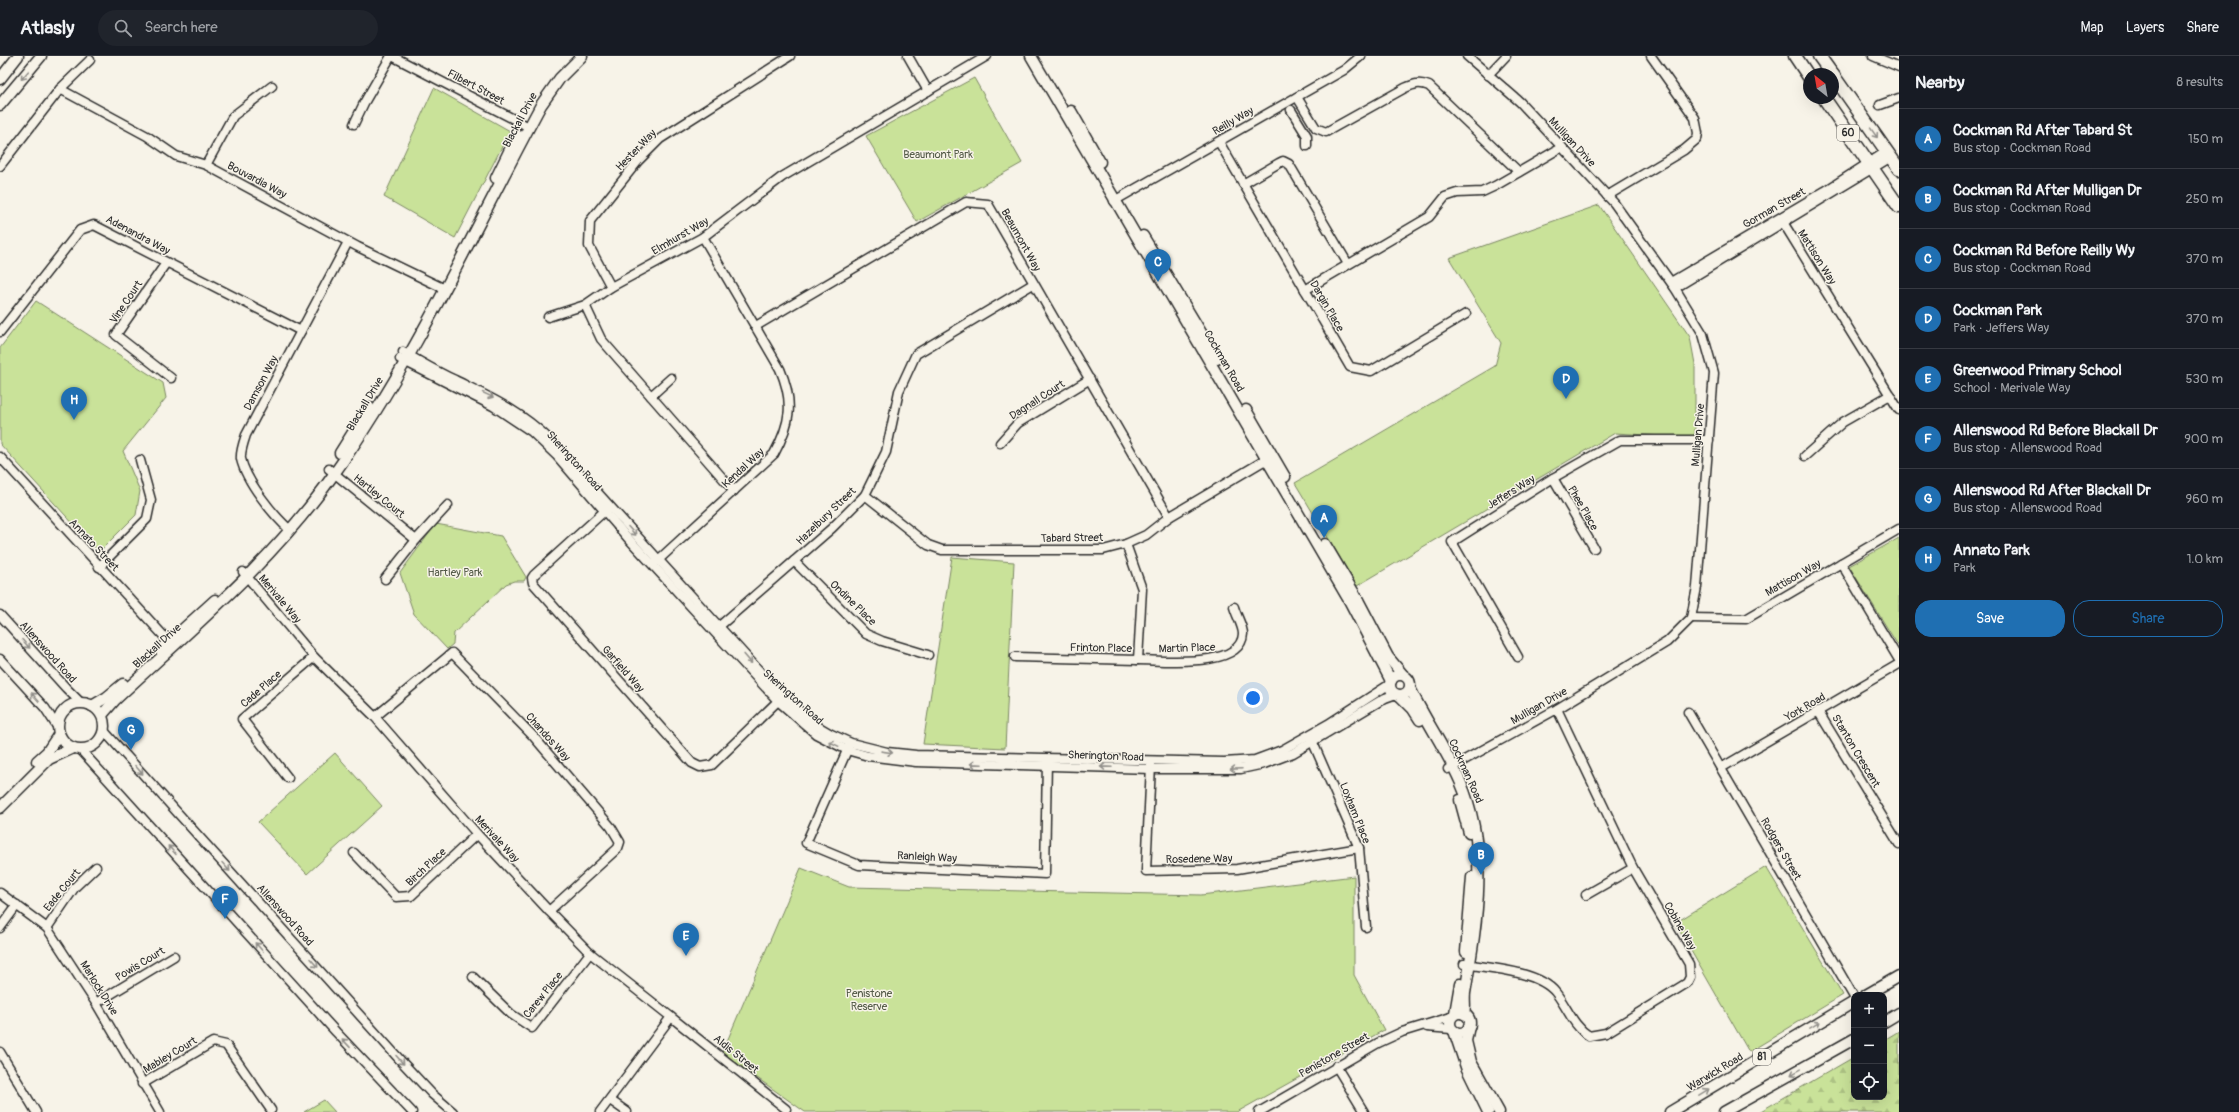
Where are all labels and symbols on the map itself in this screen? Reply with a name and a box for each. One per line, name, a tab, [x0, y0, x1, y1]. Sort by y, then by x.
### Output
street label: Filbert Street	[445, 67, 507, 108]
north arrow	[1803, 68, 1839, 104]
one-way arrow	[20, 70, 29, 81]
street label: Blackall Drive	[500, 90, 540, 150]
street label: Reilly Way	[1210, 104, 1256, 138]
street label: Mulligan Drive	[1546, 115, 1599, 170]
road number: 60	[1837, 125, 1859, 141]
street label: Hester Way	[613, 126, 659, 173]
one-way arrow	[1870, 127, 1878, 138]
park label: Beaumont Park	[903, 148, 973, 161]
street label: Bouvardia Way	[225, 159, 289, 201]
street label: Gorman Street	[1740, 185, 1808, 231]
street label: Beaumont Way	[998, 206, 1044, 274]
street label: Adenandra Way	[104, 213, 173, 258]
street label: Elmhurst Way	[649, 214, 711, 258]
street label: Mattison Way	[1795, 227, 1839, 287]
pin: C	[1145, 249, 1171, 282]
street label: Vine Court	[107, 278, 145, 326]
street label: Dargin Place	[1307, 278, 1347, 334]
street label: Cockman Road	[1201, 328, 1247, 394]
street label: Damson Way	[241, 353, 281, 413]
pin: D	[1553, 366, 1579, 399]
street label: Blackall Drive	[344, 374, 386, 433]
street label: Dagnall Court	[1007, 377, 1067, 423]
pin: H	[61, 387, 87, 420]
one-way arrow	[482, 392, 494, 399]
street label: Mulligan Drive	[1689, 402, 1707, 467]
street label: Sherington Road	[544, 428, 604, 494]
street label: Kendal Way	[719, 445, 767, 491]
street label: Hartley Court	[351, 471, 408, 521]
street label: Jeffers Way	[1485, 472, 1537, 512]
street label: Phee Place	[1565, 483, 1601, 533]
street label: Hazelbury Street	[794, 484, 859, 548]
pin: A	[1311, 505, 1337, 538]
street label: Annato Street	[66, 516, 122, 574]
one-way arrow	[627, 526, 636, 536]
street label: Tabard Street	[1041, 531, 1104, 545]
street label: Mattison Way	[1763, 557, 1823, 599]
park label: Hartley Park	[428, 566, 483, 579]
street label: Merivale Way	[256, 572, 304, 626]
street label: Ondine Place	[827, 578, 879, 629]
street label: Allenswood Road	[17, 619, 79, 685]
street label: Blackall Drive	[130, 621, 184, 671]
one-way arrow	[21, 639, 30, 649]
street label: Martin Place	[1158, 640, 1216, 655]
street label: Frinton Place	[1070, 641, 1133, 655]
street label: Garfield Way	[599, 643, 647, 695]
one-way arrow	[743, 653, 752, 664]
street label: Cade Place	[238, 667, 285, 710]
street label: Sherington Road	[760, 667, 826, 727]
street label: Mulligan Drive	[1508, 684, 1570, 727]
your location	[1243, 688, 1263, 708]
street label: York Road	[1781, 690, 1828, 724]
one-way arrow	[30, 691, 39, 702]
street label: Chandos Way	[523, 710, 573, 764]
street label: Stanton Crescent	[1829, 712, 1883, 790]
pin: G	[118, 717, 144, 750]
street label: Cockman Road	[1446, 737, 1486, 805]
one-way arrow	[829, 740, 841, 747]
one-way arrow	[880, 748, 893, 756]
street label: Sherington Road	[1068, 748, 1144, 764]
one-way arrow	[970, 760, 983, 767]
one-way arrow	[1100, 763, 1113, 771]
one-way arrow	[135, 765, 144, 775]
one-way arrow	[1230, 765, 1243, 773]
street label: Loxham Place	[1337, 781, 1373, 846]
street label: Merivale Way	[472, 813, 522, 865]
street label: Rodgers Street	[1758, 816, 1804, 883]
pin: B	[1468, 842, 1494, 875]
one-way arrow	[168, 845, 177, 855]
street label: Birch Place	[403, 845, 449, 889]
street label: Ranleigh Way	[897, 849, 957, 865]
street label: Rosedene Way	[1166, 852, 1233, 866]
one-way arrow	[222, 862, 231, 872]
street label: Eade Court	[41, 866, 83, 914]
street label: Allenswood Road	[254, 882, 316, 948]
pin: F	[212, 886, 238, 919]
street label: Cobine Way	[1661, 900, 1699, 953]
pin: E	[673, 923, 699, 956]
one-way arrow	[255, 942, 264, 952]
street label: Powis Court	[113, 944, 167, 984]
street label: Marlock Drive	[77, 958, 121, 1018]
one-way arrow	[309, 958, 318, 968]
street label: Carew Place	[520, 969, 566, 1021]
park label: Penistone Reserve	[846, 987, 893, 1013]
one-way arrow	[1809, 1021, 1821, 1029]
street label: Penistone Street	[1297, 1029, 1372, 1080]
street label: Aldis Street	[711, 1032, 762, 1076]
street label: Mabley Court	[141, 1034, 200, 1076]
one-way arrow	[342, 1038, 351, 1048]
road number: 81	[1753, 1049, 1771, 1065]
street label: Warwick Road	[1685, 1050, 1745, 1094]
one-way arrow	[396, 1055, 405, 1065]
one-way arrow	[1790, 1068, 1802, 1076]
one-way arrow	[1698, 1088, 1710, 1096]

